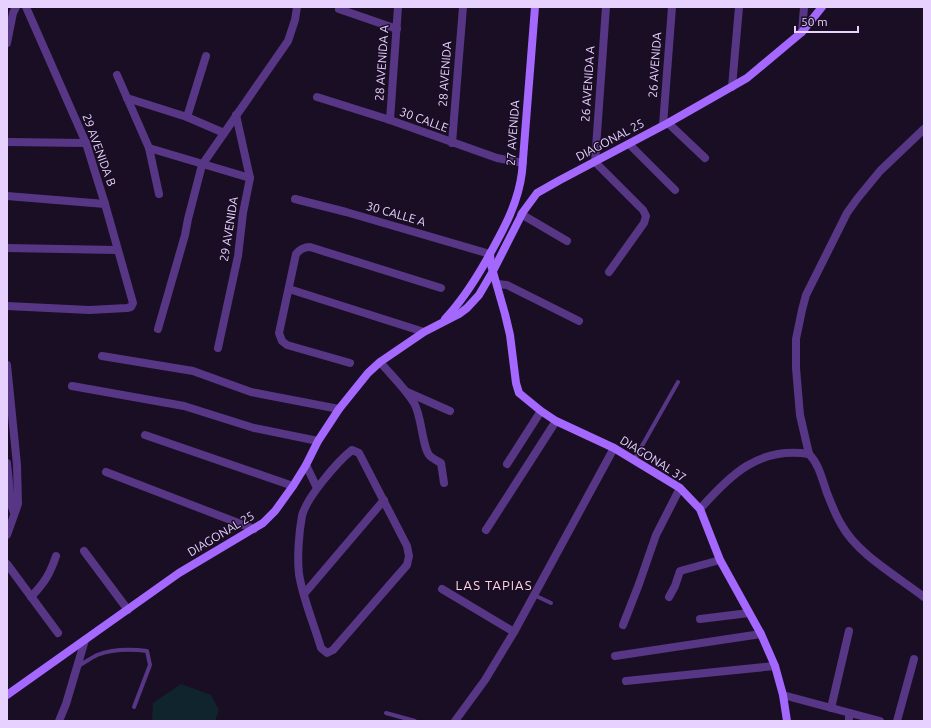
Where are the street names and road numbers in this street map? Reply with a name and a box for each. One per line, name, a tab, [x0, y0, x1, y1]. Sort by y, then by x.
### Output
street label: 28 AVENIDA A	[372, 24, 391, 101]
street label: 26 AVENIDA	[646, 32, 663, 98]
street label: 28 AVENIDA	[436, 41, 453, 107]
street label: 26 AVENIDA A	[578, 45, 597, 122]
street label: 27 AVENIDA	[504, 100, 521, 166]
street label: 30 CALLE	[398, 105, 450, 134]
street label: 29 AVENIDA B	[80, 112, 119, 188]
street label: DIAGONAL 25	[573, 116, 646, 163]
street label: 29 AVENIDA	[217, 195, 240, 262]
street label: 30 CALLE A	[365, 199, 428, 228]
street label: DIAGONAL 37	[618, 433, 689, 484]
street label: DIAGONAL 25	[185, 509, 256, 559]

